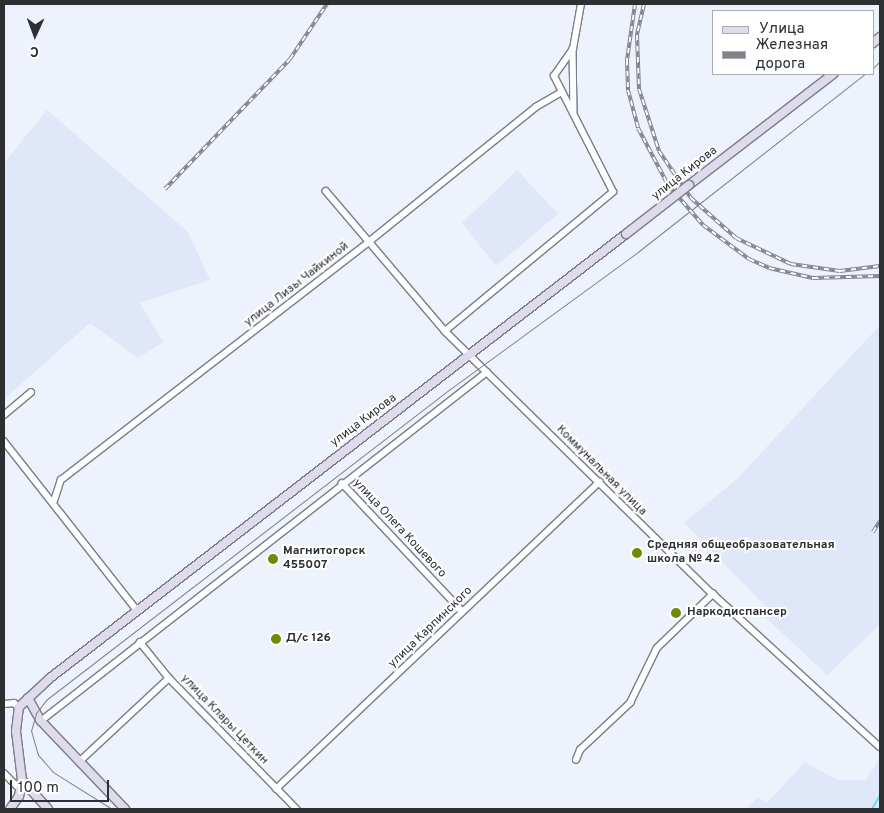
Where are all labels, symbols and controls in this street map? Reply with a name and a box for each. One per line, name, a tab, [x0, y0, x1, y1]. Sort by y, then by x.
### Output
north arrow	[10, 10, 60, 60]
legend	[712, 10, 874, 75]
text: Улица	[759, 20, 804, 39]
text: Железная дорога	[756, 36, 828, 74]
text: С	[30, 42, 39, 59]
street label: улица Кирова	[649, 144, 721, 204]
street label: улица Лизы Чайкиной	[242, 240, 352, 330]
street label: улица Кирова	[328, 391, 400, 451]
street label: Коммунальная улица	[553, 423, 649, 519]
street label: улица Олега Кошевого	[349, 477, 449, 581]
place label: Средняя общеобразовательная школа № 42	[647, 539, 835, 567]
place label: Магнитогорск 455007	[283, 545, 366, 573]
marker: Средняя общеобразовательная школа № 42	[631, 547, 643, 559]
marker: Магнитогорск 455007	[267, 553, 279, 565]
street label: улица Карпинского	[386, 584, 476, 672]
marker: Наркодиспансер	[669, 606, 683, 620]
place label: Наркодиспансер	[687, 606, 787, 620]
place label: Д/с 126	[286, 632, 331, 646]
marker: Д/с 126	[270, 633, 282, 645]
street label: улица Клары Цеткин	[177, 672, 271, 768]
scale bar	[12, 770, 111, 802]
text: 100 m	[18, 779, 59, 798]

